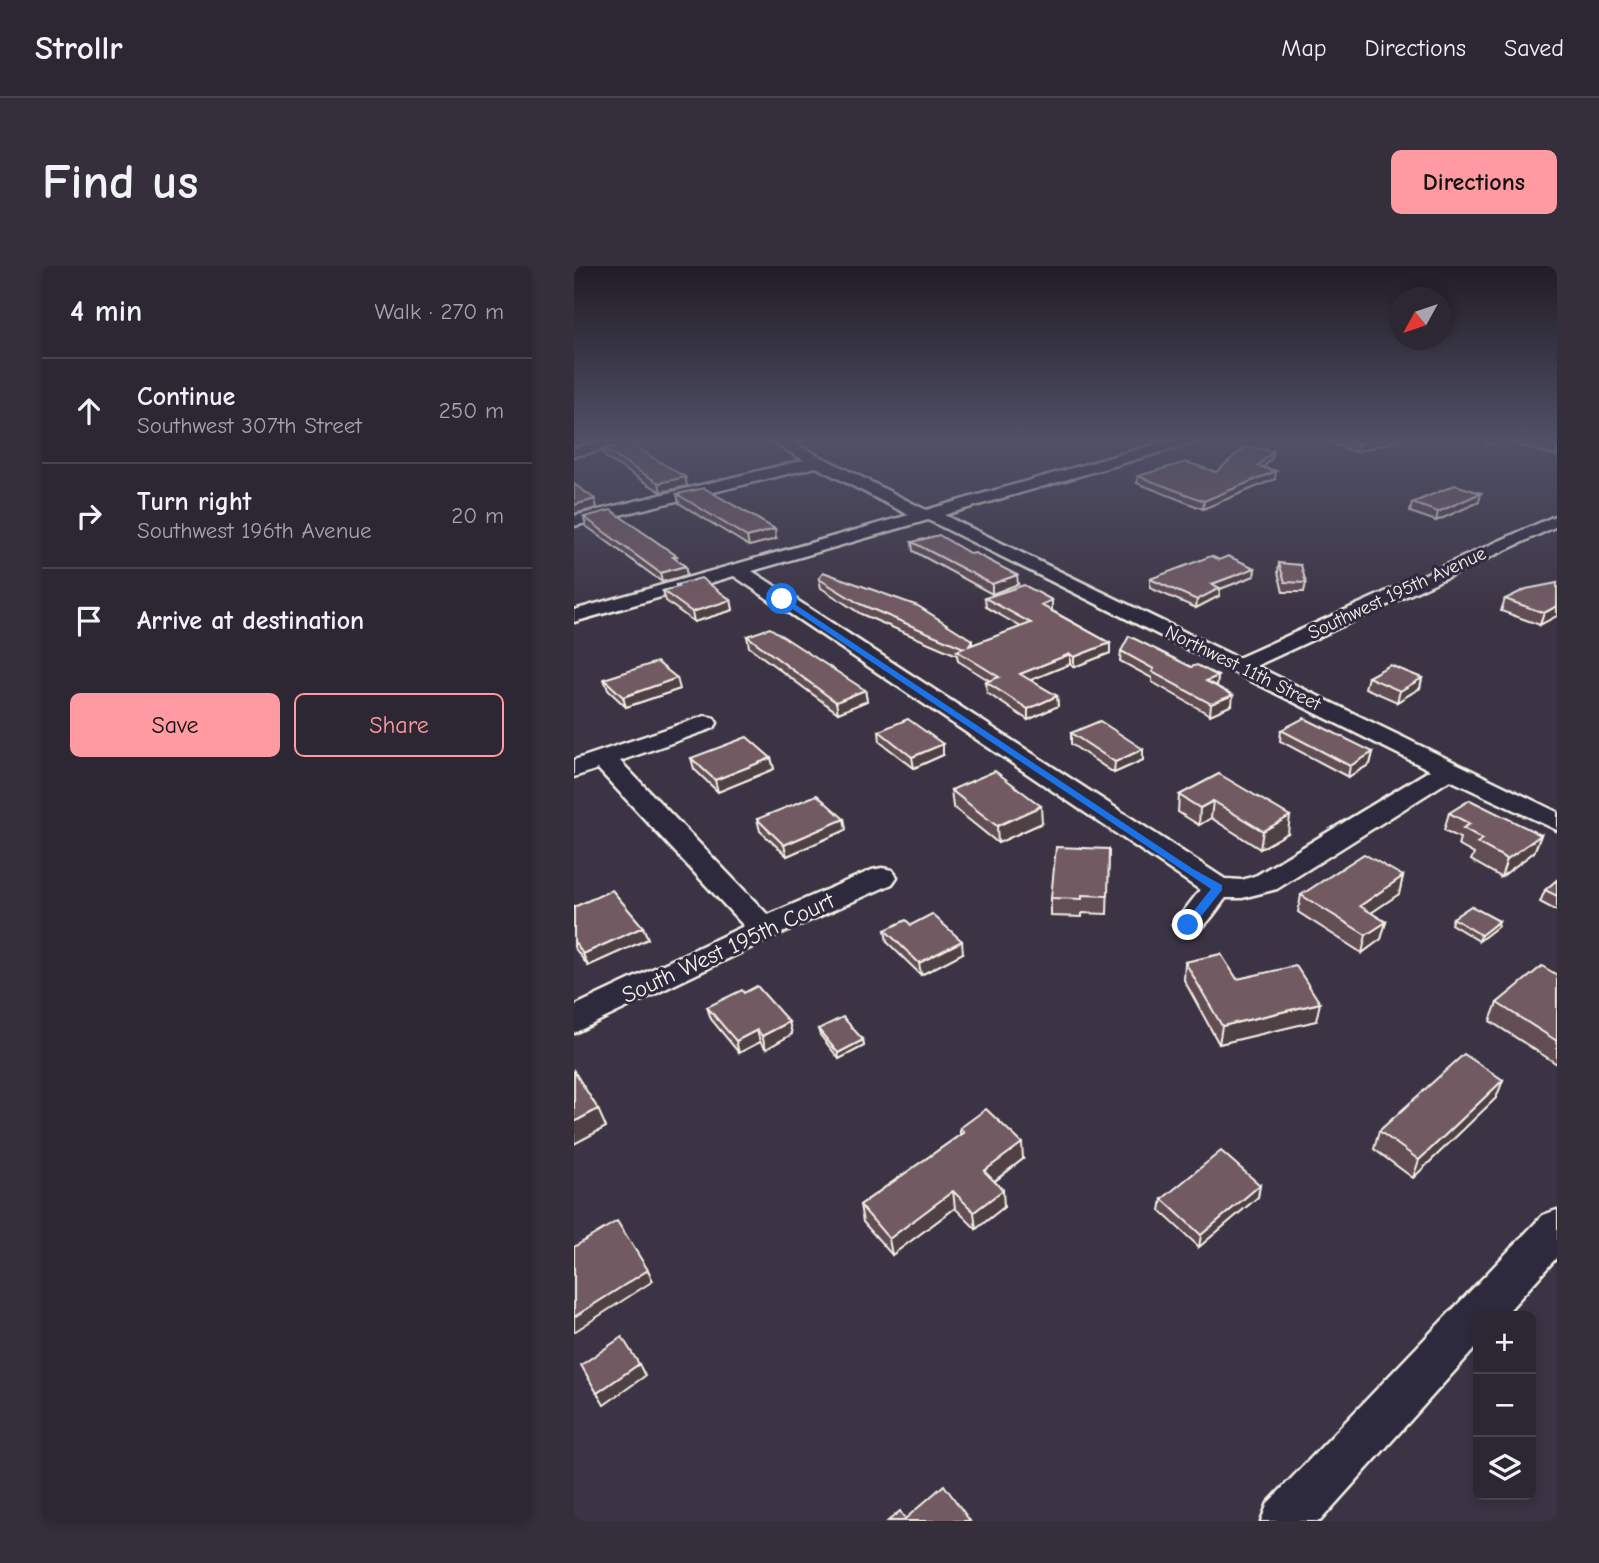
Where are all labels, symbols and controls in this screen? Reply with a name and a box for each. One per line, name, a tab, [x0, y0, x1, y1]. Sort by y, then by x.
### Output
text: Strollr	[35, 29, 123, 67]
text: Map	[1281, 34, 1327, 62]
text: Directions	[1365, 34, 1466, 62]
text: Saved	[1504, 34, 1564, 62]
button: Directions	[1391, 150, 1557, 214]
text: Find us	[42, 154, 198, 210]
north arrow	[1389, 287, 1452, 350]
text: 4 min	[70, 294, 142, 329]
text: Walk · 270 m	[375, 298, 504, 325]
text: Continue	[137, 382, 235, 412]
icon: ahead	[70, 392, 108, 430]
text: 250 m	[439, 397, 504, 424]
text: Southwest 307th Street	[137, 412, 362, 439]
text: Turn right	[137, 487, 251, 517]
icon: right	[70, 497, 108, 535]
text: 20 m	[451, 502, 504, 529]
text: Southwest 196th Avenue	[137, 517, 372, 544]
street label: Southwest 195th Avenue	[1305, 542, 1489, 644]
route start	[766, 583, 797, 614]
icon: arrive	[70, 602, 108, 640]
text: Arrive at destination	[137, 606, 364, 636]
street label: Northwest 11th Street	[1162, 621, 1325, 716]
button: Save	[70, 693, 280, 757]
button: Share	[294, 693, 504, 757]
street label: South West 195th Court	[618, 886, 840, 1009]
route end	[1172, 909, 1203, 940]
map controls	[1473, 1311, 1536, 1500]
button: +	[1473, 1311, 1536, 1374]
button: −	[1473, 1374, 1536, 1437]
button: layers	[1473, 1437, 1536, 1500]

